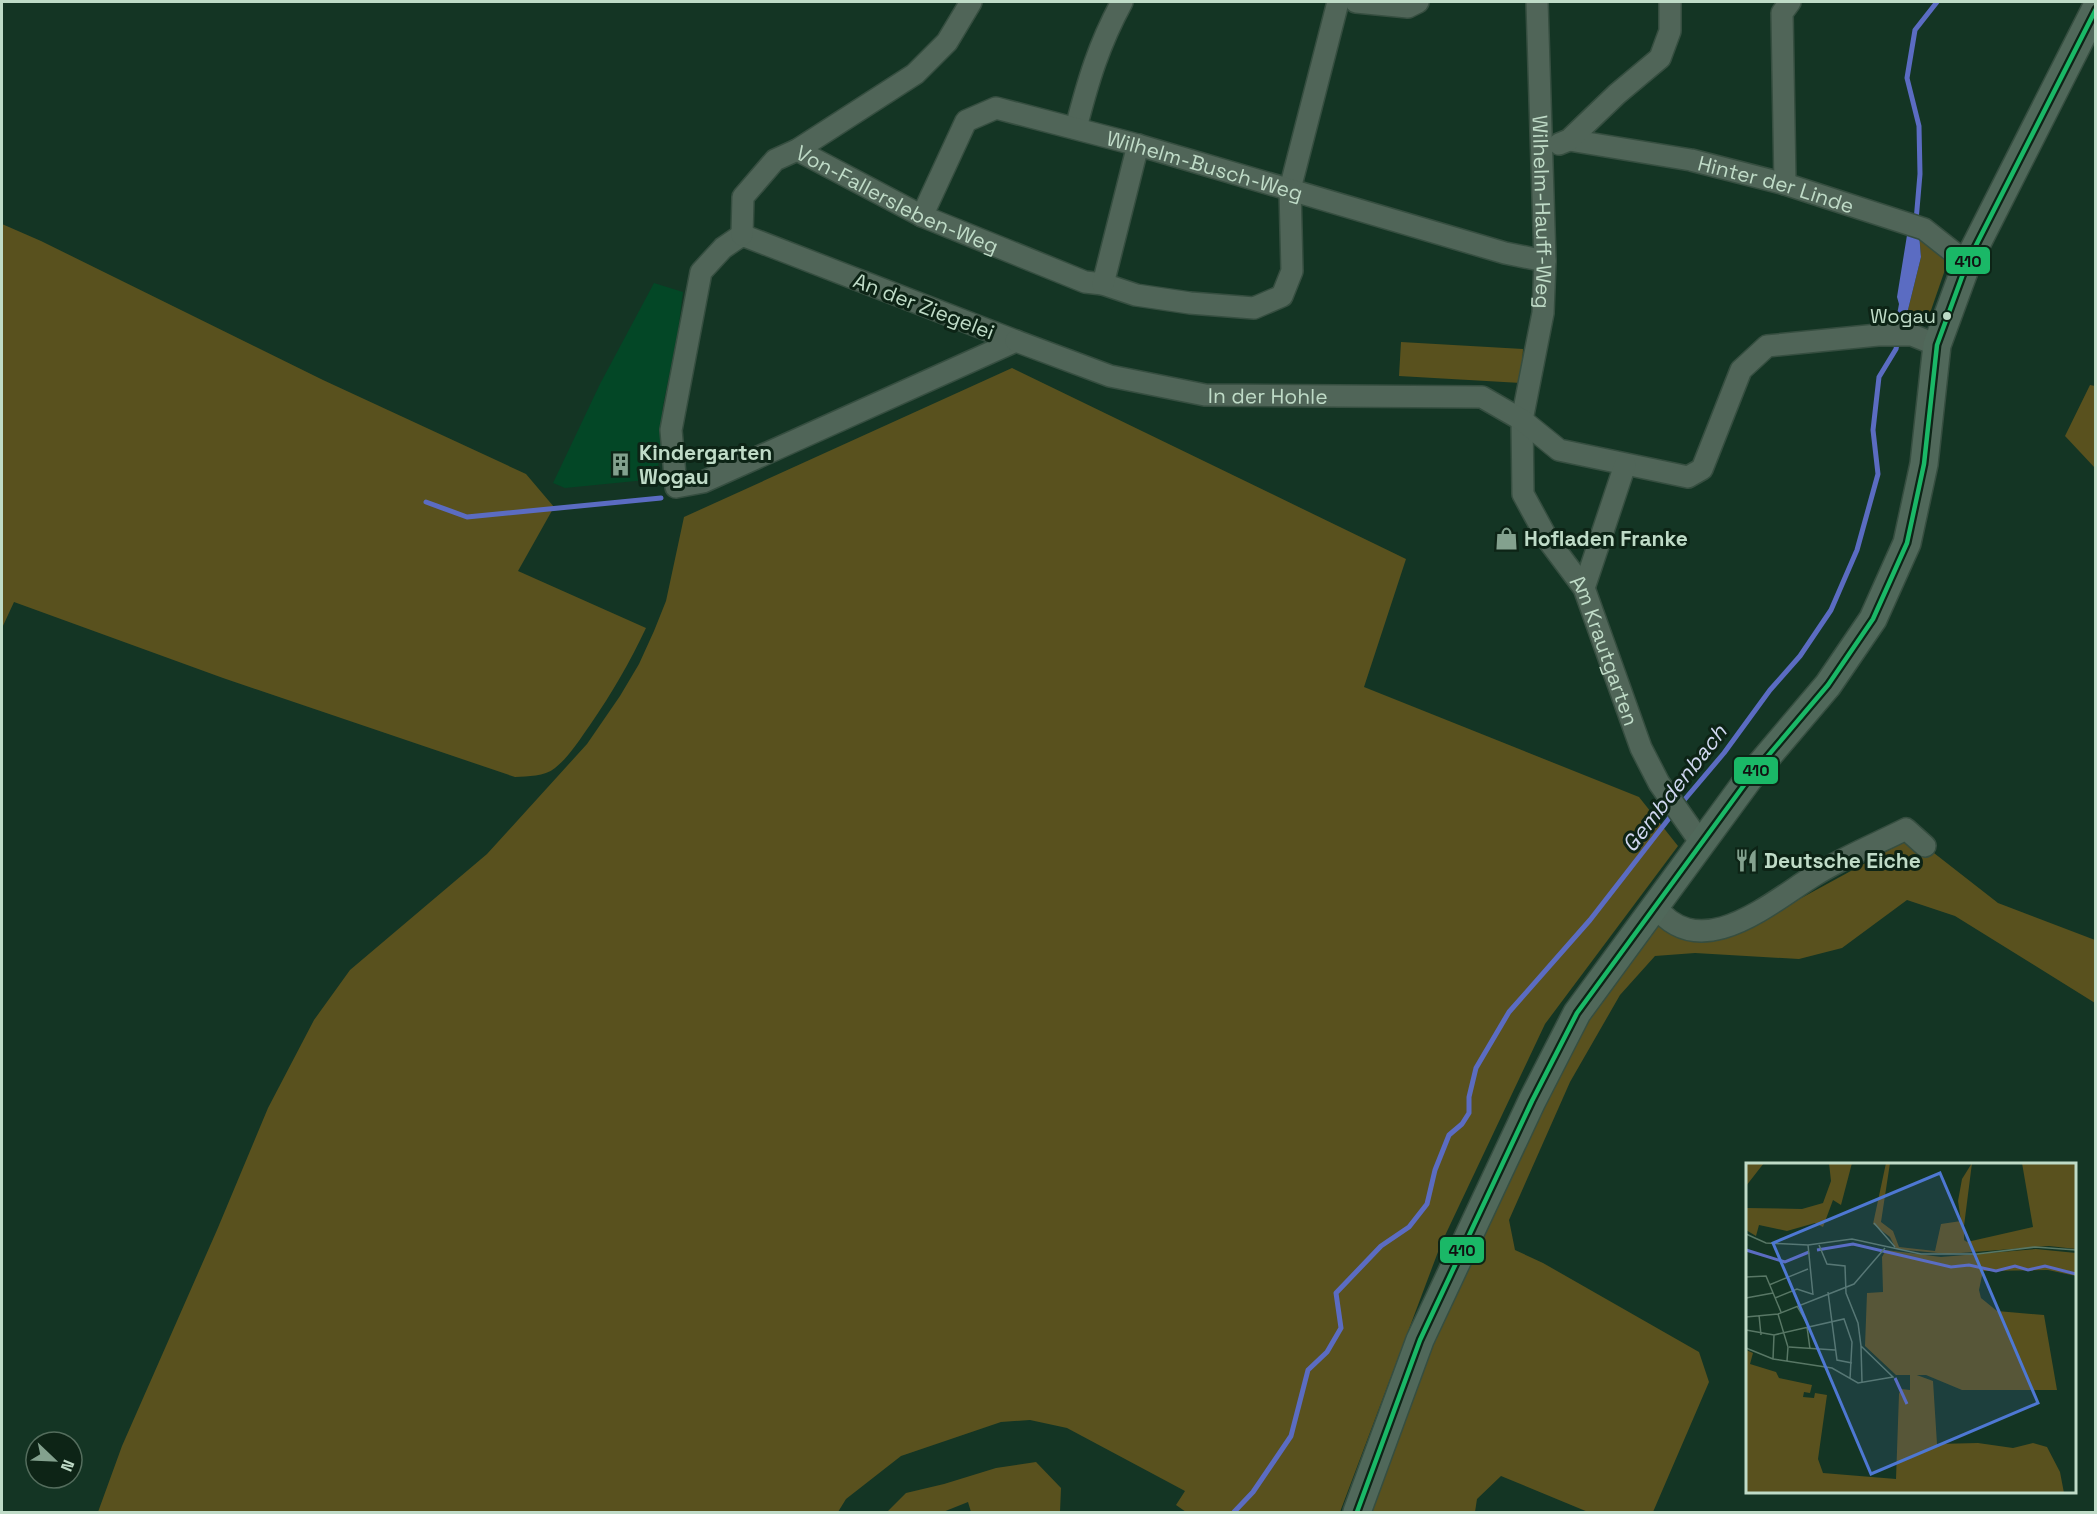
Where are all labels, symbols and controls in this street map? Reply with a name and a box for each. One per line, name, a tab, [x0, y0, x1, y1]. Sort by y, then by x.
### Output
street label: Wilhelm-Hauff-Weg	[1527, 115, 1559, 309]
street label: Wilhelm-Busch-Weg	[1104, 124, 1306, 206]
street label: Von-Fallersleben-Weg	[792, 139, 1003, 259]
street label: Hinter der Linde	[1695, 149, 1858, 219]
line badge: 410	[1945, 246, 1991, 275]
text: 410	[1954, 251, 1982, 272]
street label: An der Ziegelei	[850, 267, 998, 345]
place label: Wogau	[1870, 303, 1936, 329]
marker: Wogau	[1941, 310, 1953, 322]
street label: In der Hohle	[1208, 382, 1328, 409]
place label: Kindergarten Wogau	[639, 439, 772, 490]
building icon: Kindergarten Wogau	[608, 451, 634, 477]
shop icon: Hofladen Franke	[1493, 525, 1519, 551]
place label: Hofladen Franke	[1524, 525, 1688, 552]
street label: Am Krautgarten	[1565, 569, 1645, 729]
water label: Gembdenbach	[1615, 718, 1733, 857]
line badge: 410	[1733, 756, 1779, 785]
text: 410	[1742, 760, 1770, 781]
restaurant icon: Deutsche Eiche	[1733, 847, 1759, 873]
place label: Deutsche Eiche	[1764, 847, 1921, 874]
inset map	[1746, 1163, 2076, 1493]
line badge: 410	[1439, 1236, 1485, 1264]
text: 410	[1448, 1240, 1476, 1261]
north arrow	[24, 1430, 84, 1490]
text: N	[56, 1457, 79, 1475]

